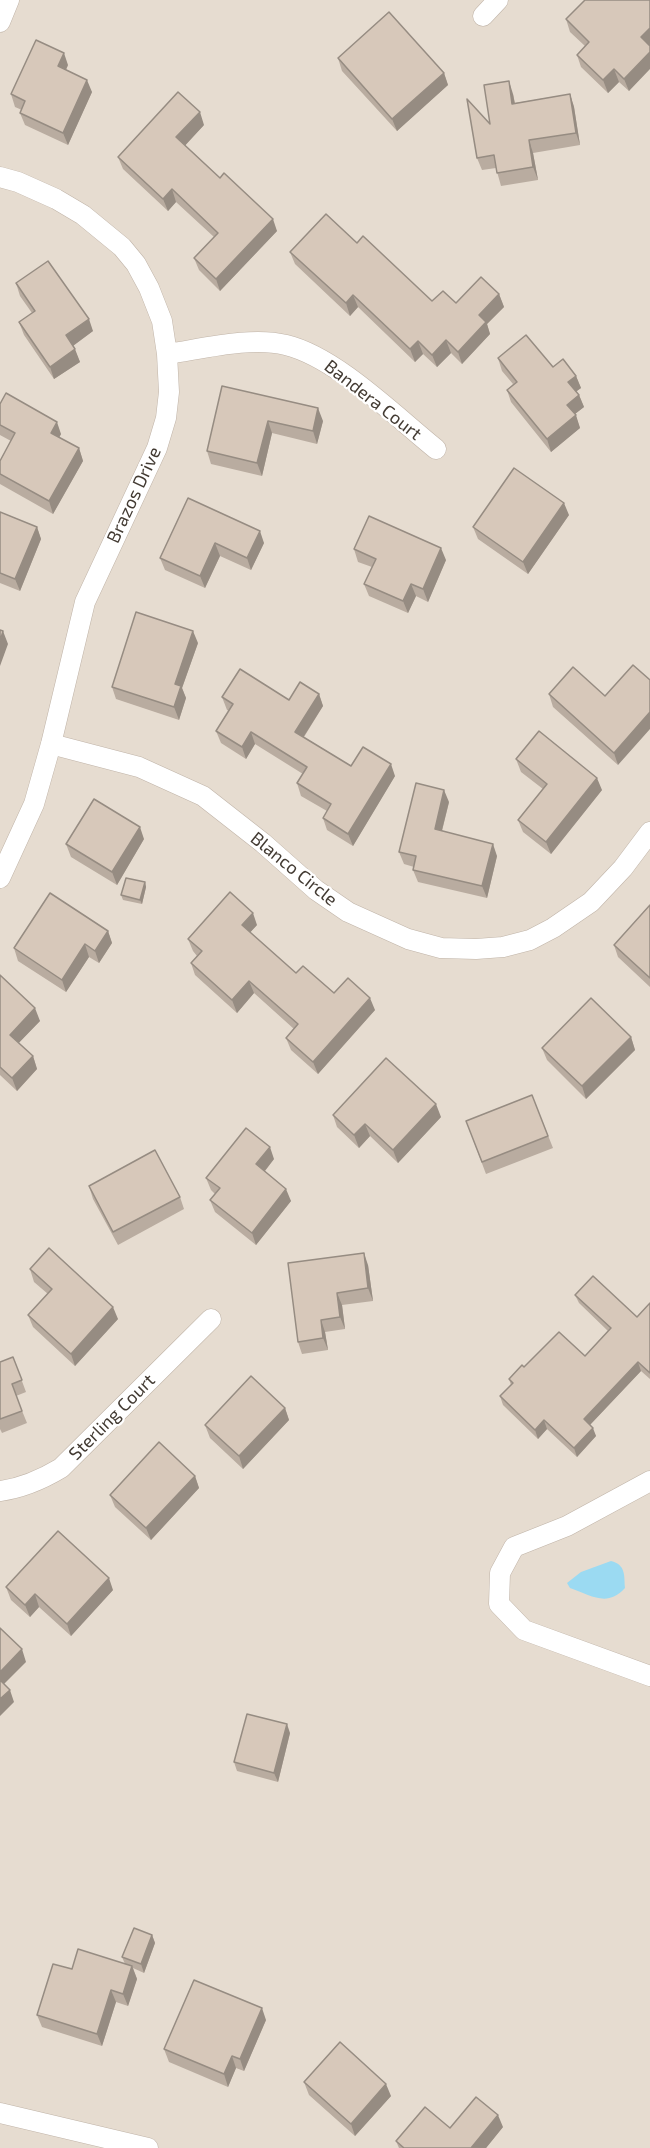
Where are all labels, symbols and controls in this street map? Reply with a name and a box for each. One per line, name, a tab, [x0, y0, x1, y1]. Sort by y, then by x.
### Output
street label: Bandera Court	[320, 355, 426, 445]
street label: Brazos Drive	[102, 444, 166, 546]
street label: Blanco Circle	[246, 827, 342, 911]
street label: Sterling Court	[64, 1369, 160, 1465]

